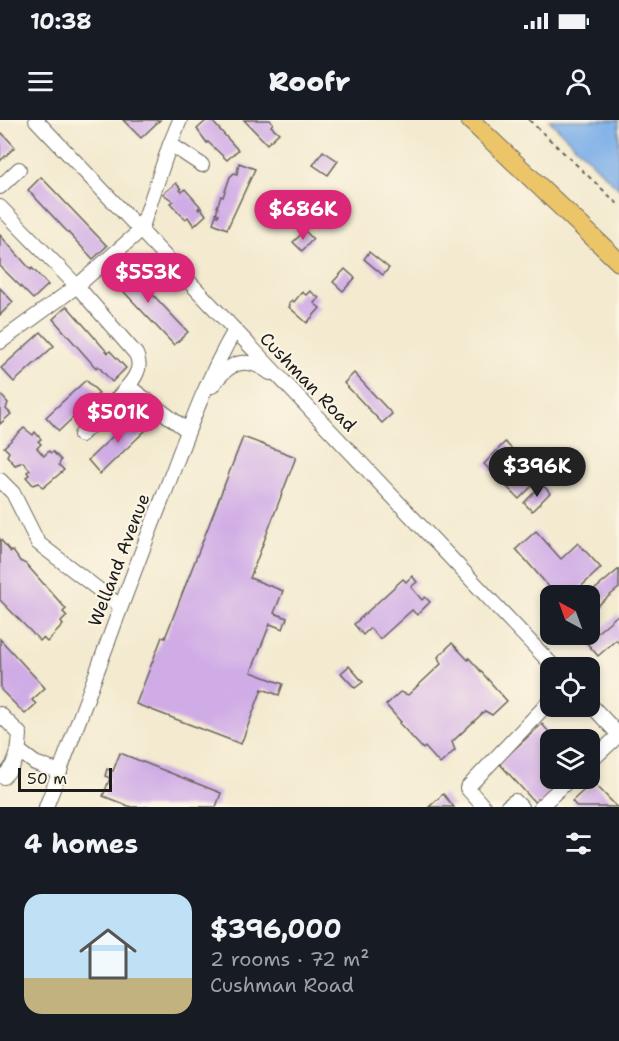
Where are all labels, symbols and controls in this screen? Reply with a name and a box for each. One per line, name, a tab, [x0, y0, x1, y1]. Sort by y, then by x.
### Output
text: 10:38	[30, 7, 92, 36]
text: Roofr	[269, 63, 350, 100]
icon: menu	[24, 65, 57, 98]
icon: person	[562, 65, 595, 98]
pin: $686K	[261, 190, 345, 241]
text: $686K	[268, 196, 338, 222]
pin: $553K	[106, 253, 190, 304]
text: $553K	[115, 259, 181, 285]
street label: Cushman Road	[254, 327, 362, 437]
pin: $501K	[76, 393, 160, 444]
text: $501K	[87, 399, 149, 425]
pin: $396K	[495, 447, 579, 498]
text: $396K	[503, 453, 571, 479]
street label: Welland Avenue	[83, 490, 155, 630]
north arrow	[540, 585, 600, 645]
map controls	[540, 585, 600, 789]
button: locate	[540, 657, 600, 717]
button: layers	[540, 729, 600, 789]
scale bar	[18, 765, 112, 792]
text: 50 m	[27, 768, 67, 789]
text: 4 homes	[24, 826, 138, 861]
icon: filters	[562, 827, 595, 860]
text: $396,000	[210, 911, 342, 946]
icon: home	[72, 918, 144, 990]
text: 2 rooms · 72 m²	[210, 946, 369, 972]
text: Cushman Road	[210, 972, 354, 998]

